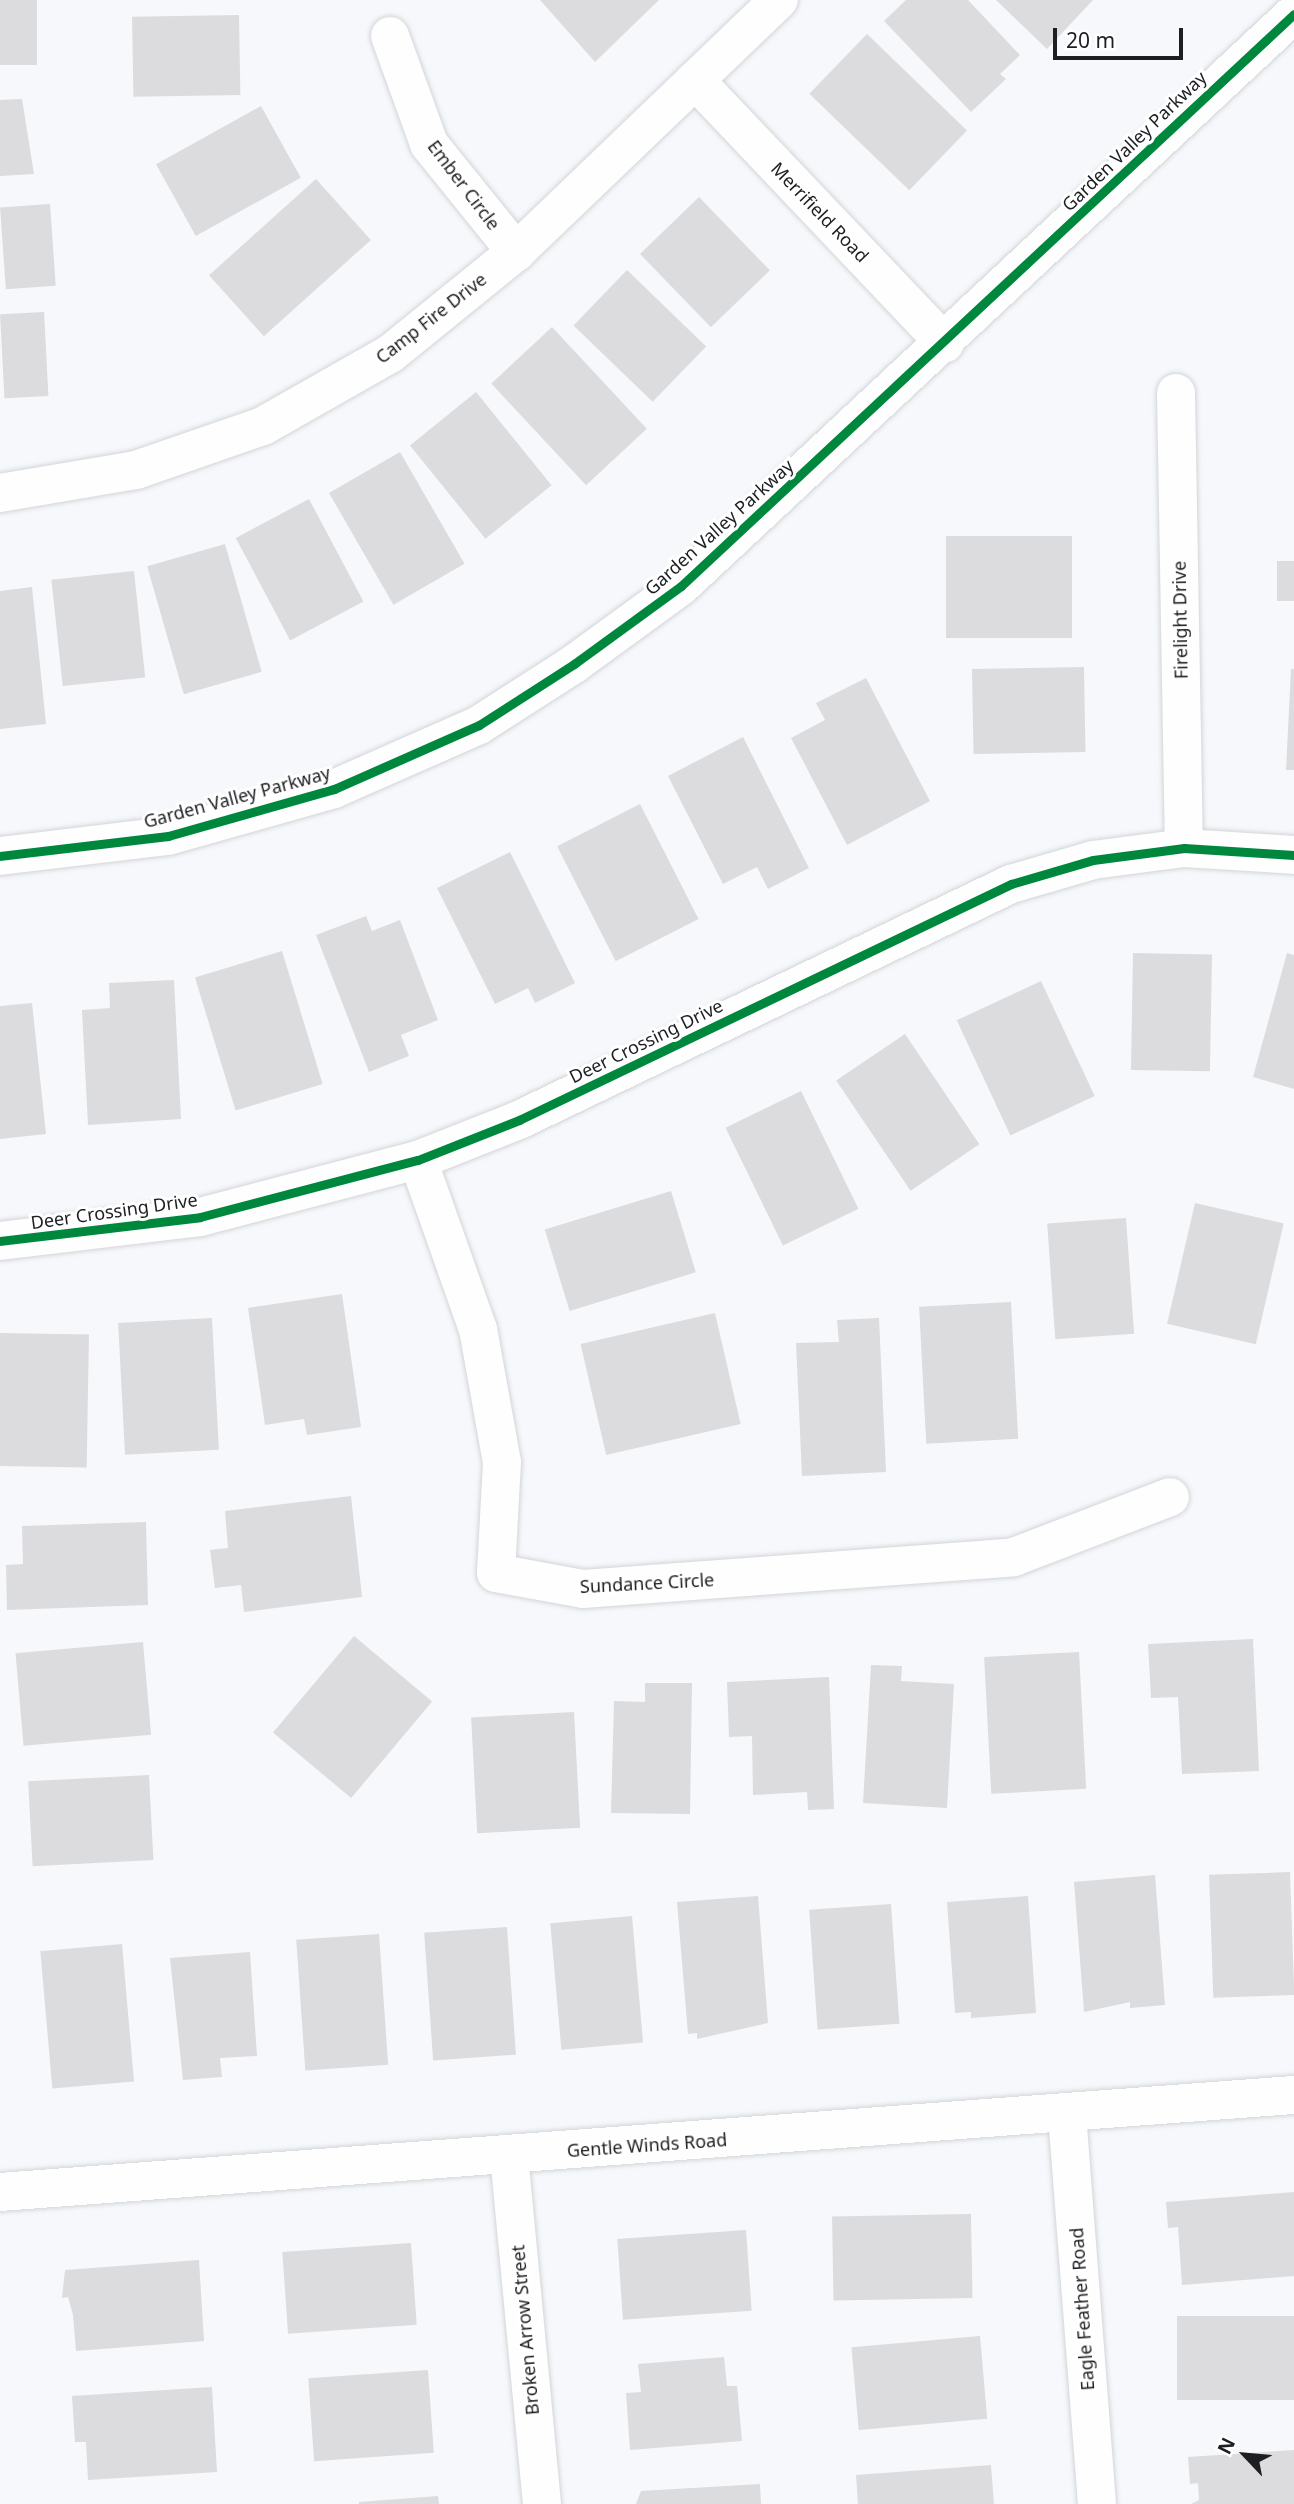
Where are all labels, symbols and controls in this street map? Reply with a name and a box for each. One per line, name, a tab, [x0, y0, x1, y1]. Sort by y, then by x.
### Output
scale bar	[1056, 14, 1186, 58]
text: 20 m	[1066, 26, 1115, 54]
street label: Garden Valley Parkway	[1057, 66, 1211, 216]
street label: Ember Circle	[423, 136, 505, 234]
street label: Merrifield Road	[767, 158, 873, 266]
street label: Camp Fire Drive	[371, 268, 491, 368]
street label: Garden Valley Parkway	[640, 455, 798, 599]
street label: Firelight Drive	[1168, 561, 1192, 679]
street label: Garden Valley Parkway	[141, 762, 333, 832]
street label: Deer Crossing Drive	[566, 994, 726, 1088]
street label: Deer Crossing Drive	[29, 1189, 199, 1233]
street label: Sundance Circle	[579, 1569, 715, 1597]
street label: Gentle Winds Road	[566, 2129, 728, 2161]
street label: Eagle Feather Road	[1066, 2227, 1098, 2391]
street label: Broken Arrow Street	[507, 2244, 543, 2416]
north arrow	[1210, 2420, 1280, 2490]
text: N	[1211, 2433, 1241, 2458]

